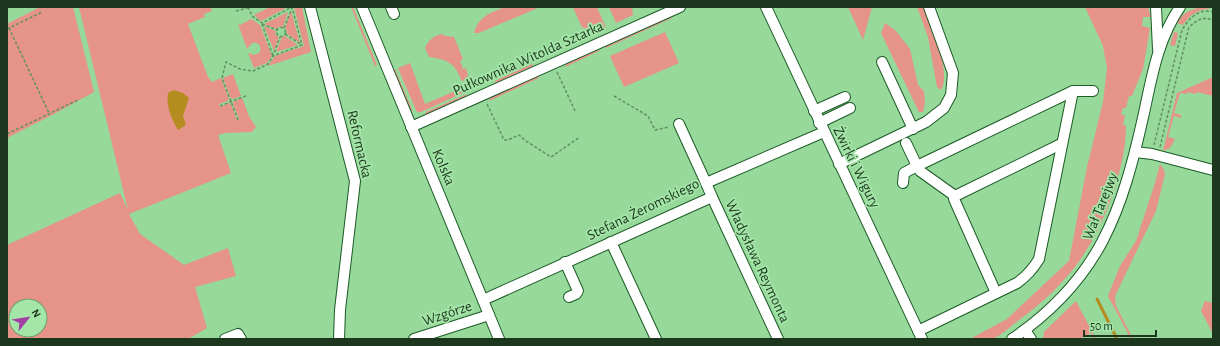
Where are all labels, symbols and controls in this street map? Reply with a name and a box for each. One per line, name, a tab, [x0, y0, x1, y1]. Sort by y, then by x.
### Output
street label: Pułkownika Witolda Sztarka	[451, 18, 606, 99]
street label: Reformacka	[344, 109, 375, 180]
street label: Żwirki i Wigury	[830, 123, 885, 211]
street label: Kolska	[429, 147, 458, 188]
street label: Wał Tarejwy	[1080, 170, 1121, 242]
street label: Stefana Żeromskiego	[584, 174, 702, 243]
street label: Władysława Reymonta	[723, 197, 793, 325]
north arrow	[8, 298, 48, 338]
street label: Wzgórze	[420, 298, 474, 329]
text: N	[30, 307, 43, 319]
scale bar	[1084, 312, 1156, 338]
text: 50 m	[1090, 320, 1113, 332]

